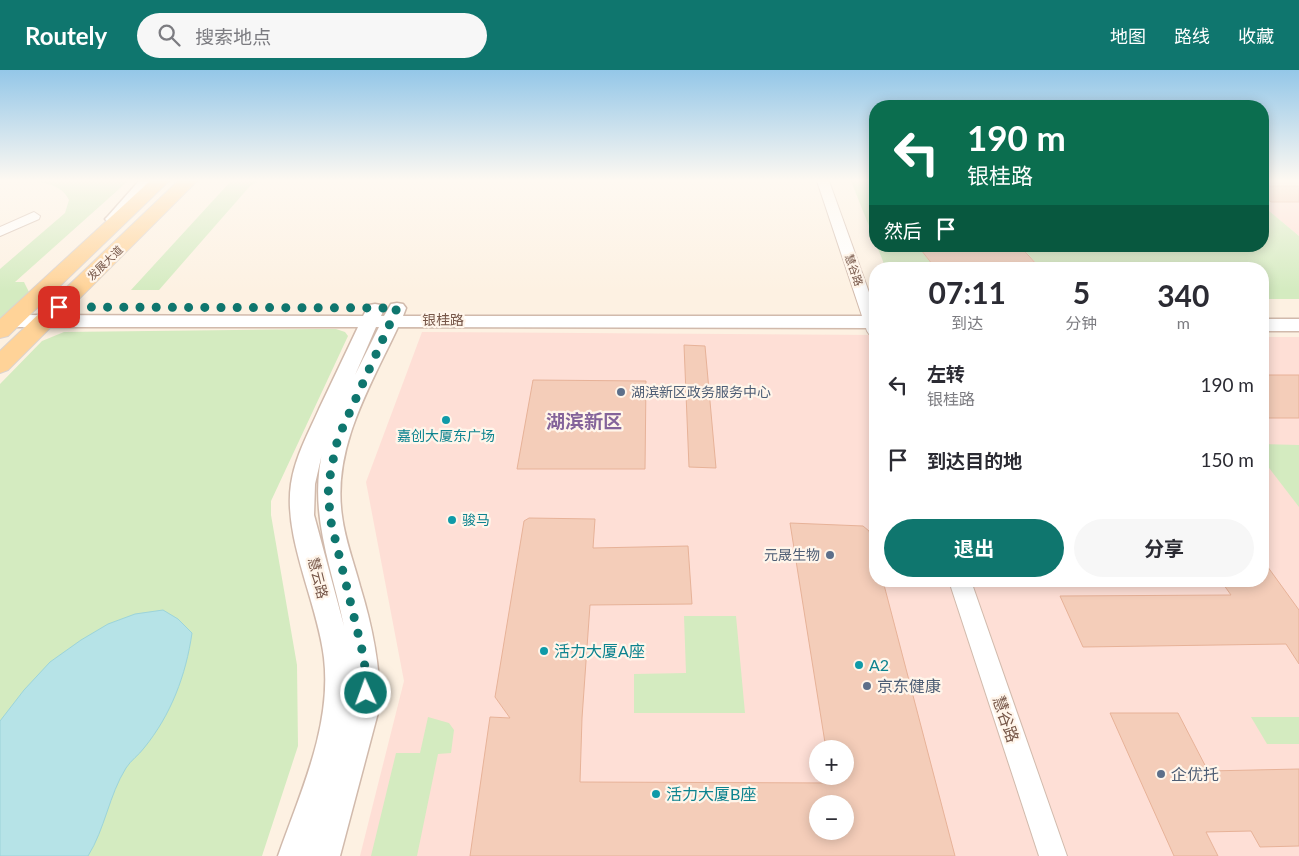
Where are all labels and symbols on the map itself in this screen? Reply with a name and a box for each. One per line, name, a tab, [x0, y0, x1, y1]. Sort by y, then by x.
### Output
street label: 发展大道	[84, 243, 125, 283]
street label: 慧谷路	[843, 252, 866, 288]
pin	[38, 286, 80, 328]
street label: 银桂路	[422, 311, 464, 328]
place label: 湖滨新区政务服务中心	[631, 383, 771, 400]
marker: 湖滨新区政务服务中心	[615, 386, 627, 398]
district label: 湖滨新区	[546, 409, 622, 432]
marker: 嘉创大厦东广场	[440, 414, 452, 426]
place label: 嘉创大厦东广场	[397, 427, 495, 444]
place label: 骏马	[462, 511, 490, 528]
marker: 骏马	[446, 514, 458, 526]
place label: 元晟生物	[764, 546, 820, 563]
marker: 元晟生物	[824, 549, 836, 561]
street label: 慧云路	[305, 555, 332, 600]
place label: 活力大厦A座	[554, 641, 645, 660]
marker: 活力大厦A座	[538, 645, 550, 657]
place label: A2	[869, 655, 889, 674]
marker: A2	[853, 659, 865, 671]
position arrow	[339, 666, 391, 718]
place label: 京东健康	[877, 676, 941, 695]
marker: 京东健康	[861, 680, 873, 692]
street label: 慧谷路	[990, 693, 1023, 745]
place label: 企优托	[1171, 764, 1219, 783]
marker: 企优托	[1155, 768, 1167, 780]
place label: 活力大厦B座	[666, 784, 756, 803]
marker: 活力大厦B座	[650, 788, 662, 800]

